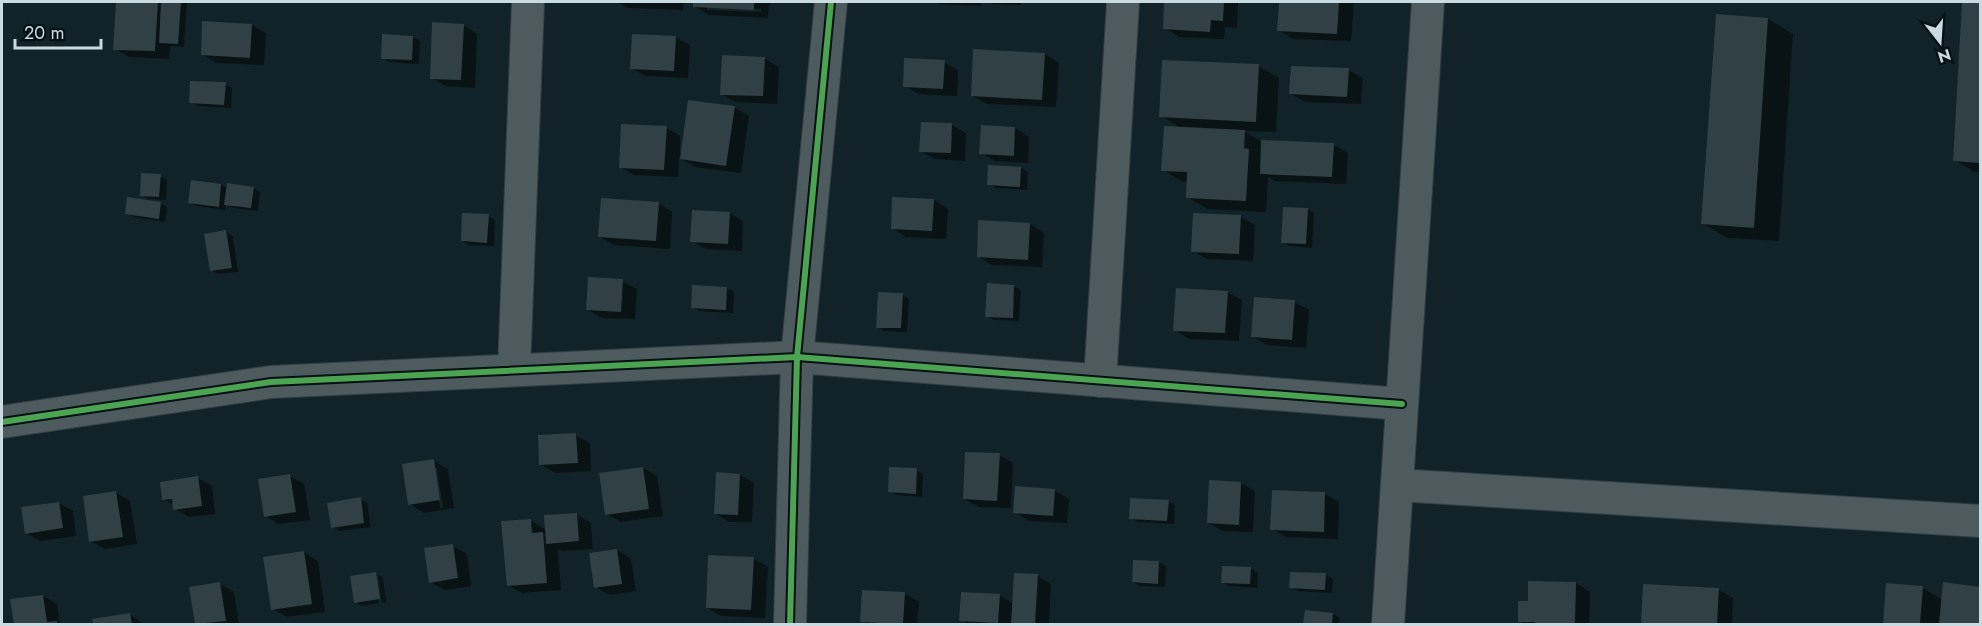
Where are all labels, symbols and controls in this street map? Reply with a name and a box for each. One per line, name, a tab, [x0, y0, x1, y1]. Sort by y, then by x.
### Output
scale bar	[15, 12, 100, 50]
north arrow	[1910, 12, 1970, 72]
text: 20 m	[24, 20, 64, 46]
text: N	[1935, 43, 1954, 69]

